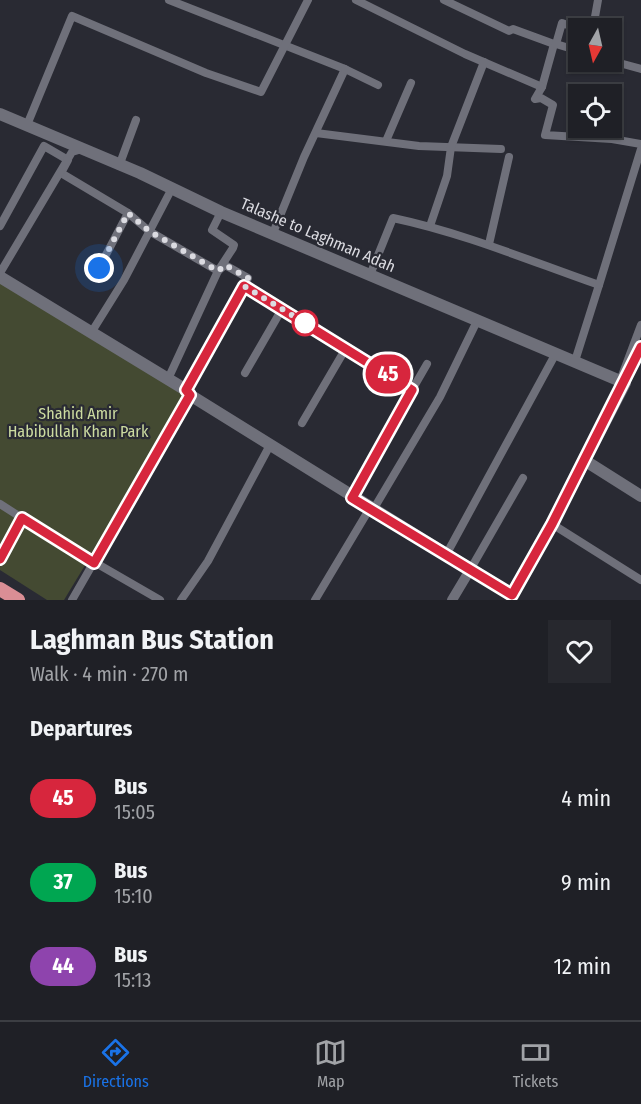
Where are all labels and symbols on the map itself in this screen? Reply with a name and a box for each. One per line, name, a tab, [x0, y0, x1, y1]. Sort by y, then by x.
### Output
north arrow	[568, 18, 622, 72]
street label: Talashe to Laghman Adah	[238, 194, 398, 276]
your location	[84, 253, 114, 283]
unlabelled marker	[292, 310, 318, 336]
line badge: 45	[361, 354, 415, 394]
park label: Shahid Amir Habibullah Khan Park	[8, 404, 149, 441]

